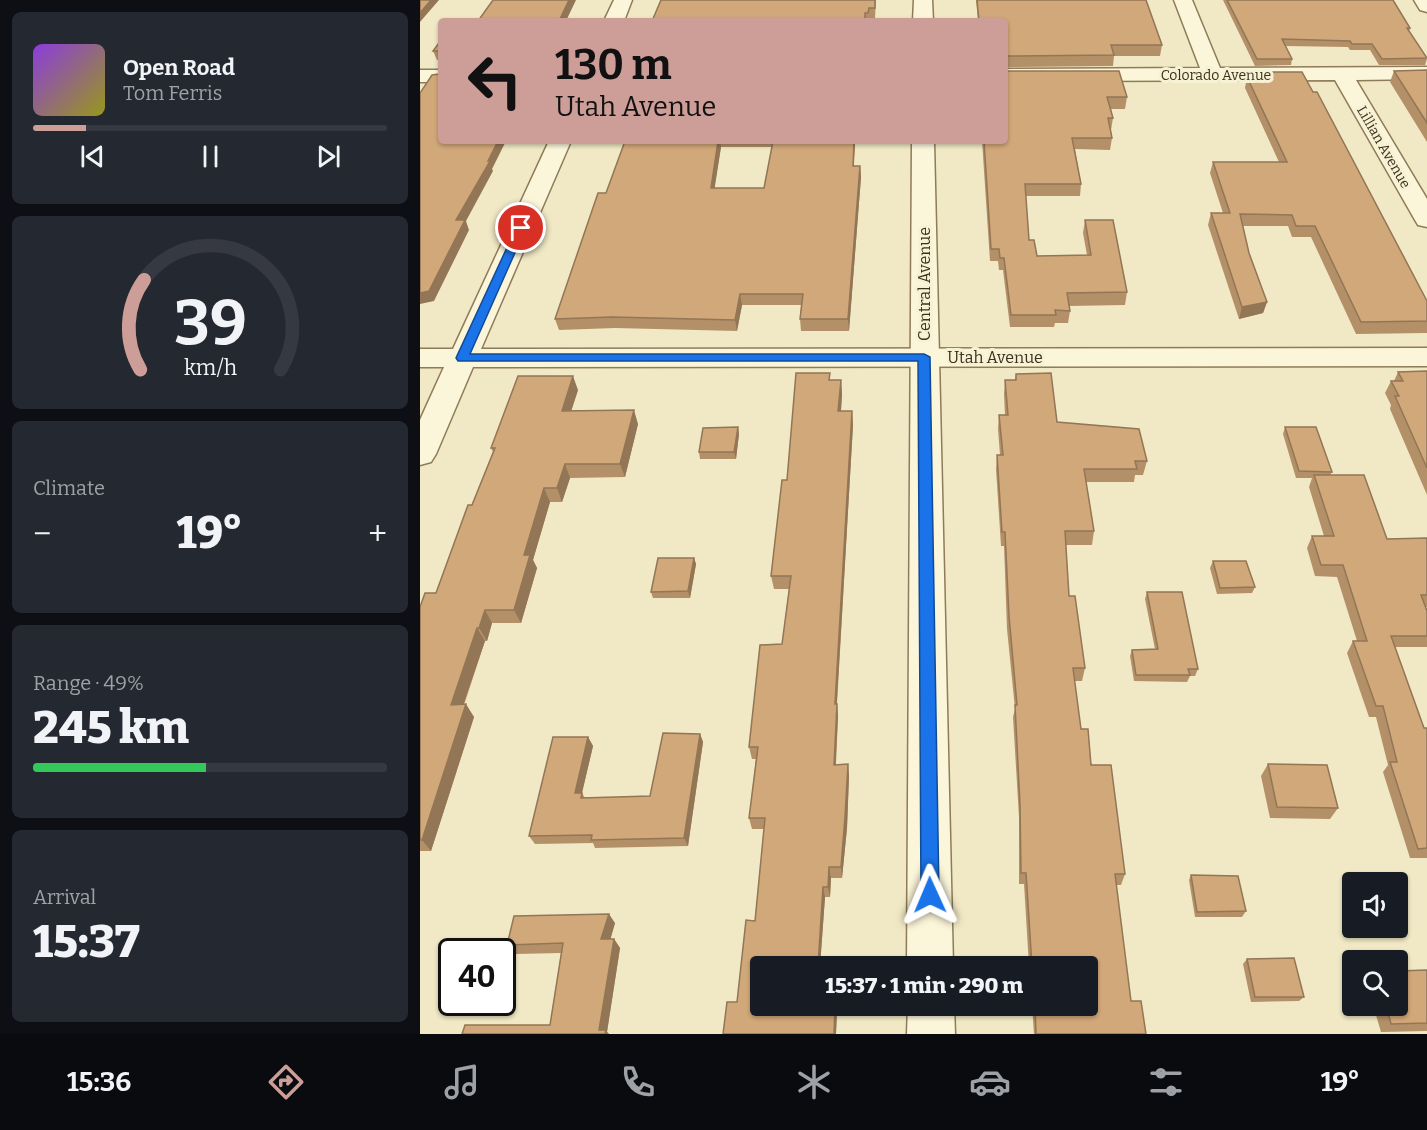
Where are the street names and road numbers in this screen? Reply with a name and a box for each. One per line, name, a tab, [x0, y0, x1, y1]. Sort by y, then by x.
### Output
street label: Colorado Avenue	[1161, 67, 1271, 84]
street label: Lillian Avenue	[1353, 103, 1414, 191]
street label: Central Avenue	[915, 227, 934, 341]
street label: Utah Avenue	[947, 348, 1043, 367]

